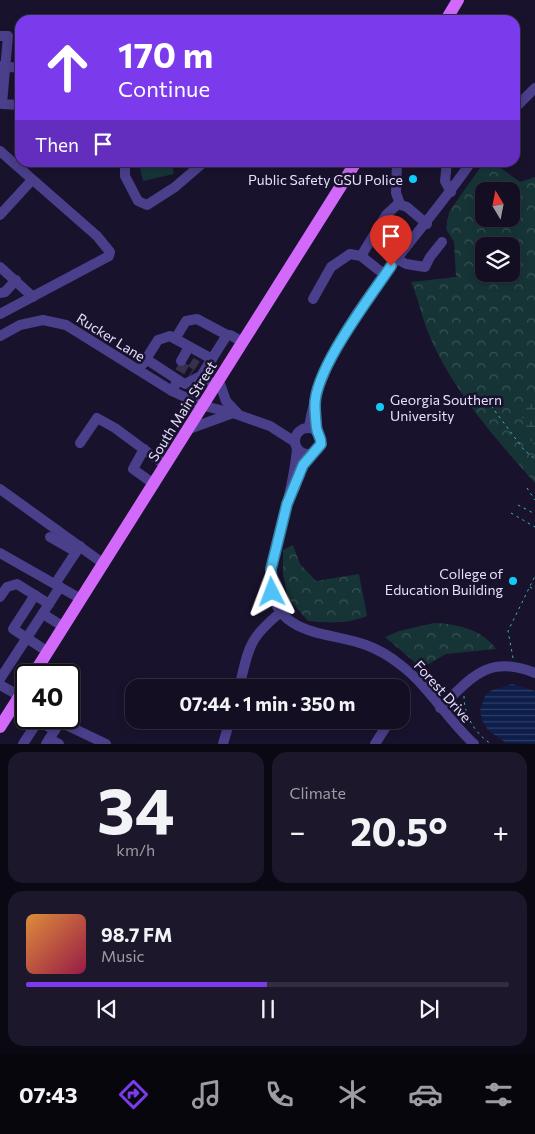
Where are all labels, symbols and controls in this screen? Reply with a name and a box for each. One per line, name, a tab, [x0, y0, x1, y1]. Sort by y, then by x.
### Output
text: 170 m	[118, 32, 213, 75]
icon: ahead	[35, 35, 100, 100]
text: Continue	[118, 75, 210, 102]
icon: arrive	[89, 130, 117, 158]
text: Then	[35, 133, 79, 156]
place label: Public Safety GSU Police	[248, 171, 403, 188]
marker: Public Safety GSU Police	[407, 173, 419, 185]
north arrow	[475, 182, 520, 228]
map controls	[475, 182, 520, 282]
pin	[370, 215, 412, 266]
icon: arrive	[377, 222, 405, 250]
button: layers	[475, 237, 520, 282]
street label: Rucker Lane	[74, 309, 148, 365]
street label: South Main Street	[144, 357, 220, 464]
place label: Georgia Southern University	[390, 391, 502, 424]
marker: Georgia Southern University	[374, 401, 386, 413]
position arrow	[245, 565, 297, 617]
place label: College of Education Building	[385, 565, 503, 598]
marker: College of Education Building	[507, 575, 519, 587]
street label: Forest Drive	[411, 657, 475, 725]
speed limit sign: 40	[15, 664, 80, 729]
text: 07:44 · 1 min · 350 m	[180, 692, 355, 715]
text: 34	[97, 768, 175, 847]
text: Climate	[290, 783, 346, 802]
text: 20.5°	[350, 807, 448, 854]
text: −	[290, 814, 305, 848]
text: +	[493, 814, 509, 848]
text: km/h	[116, 840, 155, 859]
text: 98.7 FM	[101, 923, 172, 946]
text: Music	[101, 946, 145, 965]
icon: previous	[93, 995, 121, 1023]
icon: pause	[254, 995, 282, 1023]
icon: next	[415, 995, 443, 1023]
icon: directions	[116, 1077, 151, 1112]
icon: music	[189, 1077, 224, 1112]
icon: phone	[262, 1077, 297, 1112]
icon: climate	[335, 1077, 370, 1112]
icon: car	[408, 1077, 443, 1112]
icon: filters	[481, 1077, 516, 1112]
text: 07:43	[19, 1081, 78, 1108]

